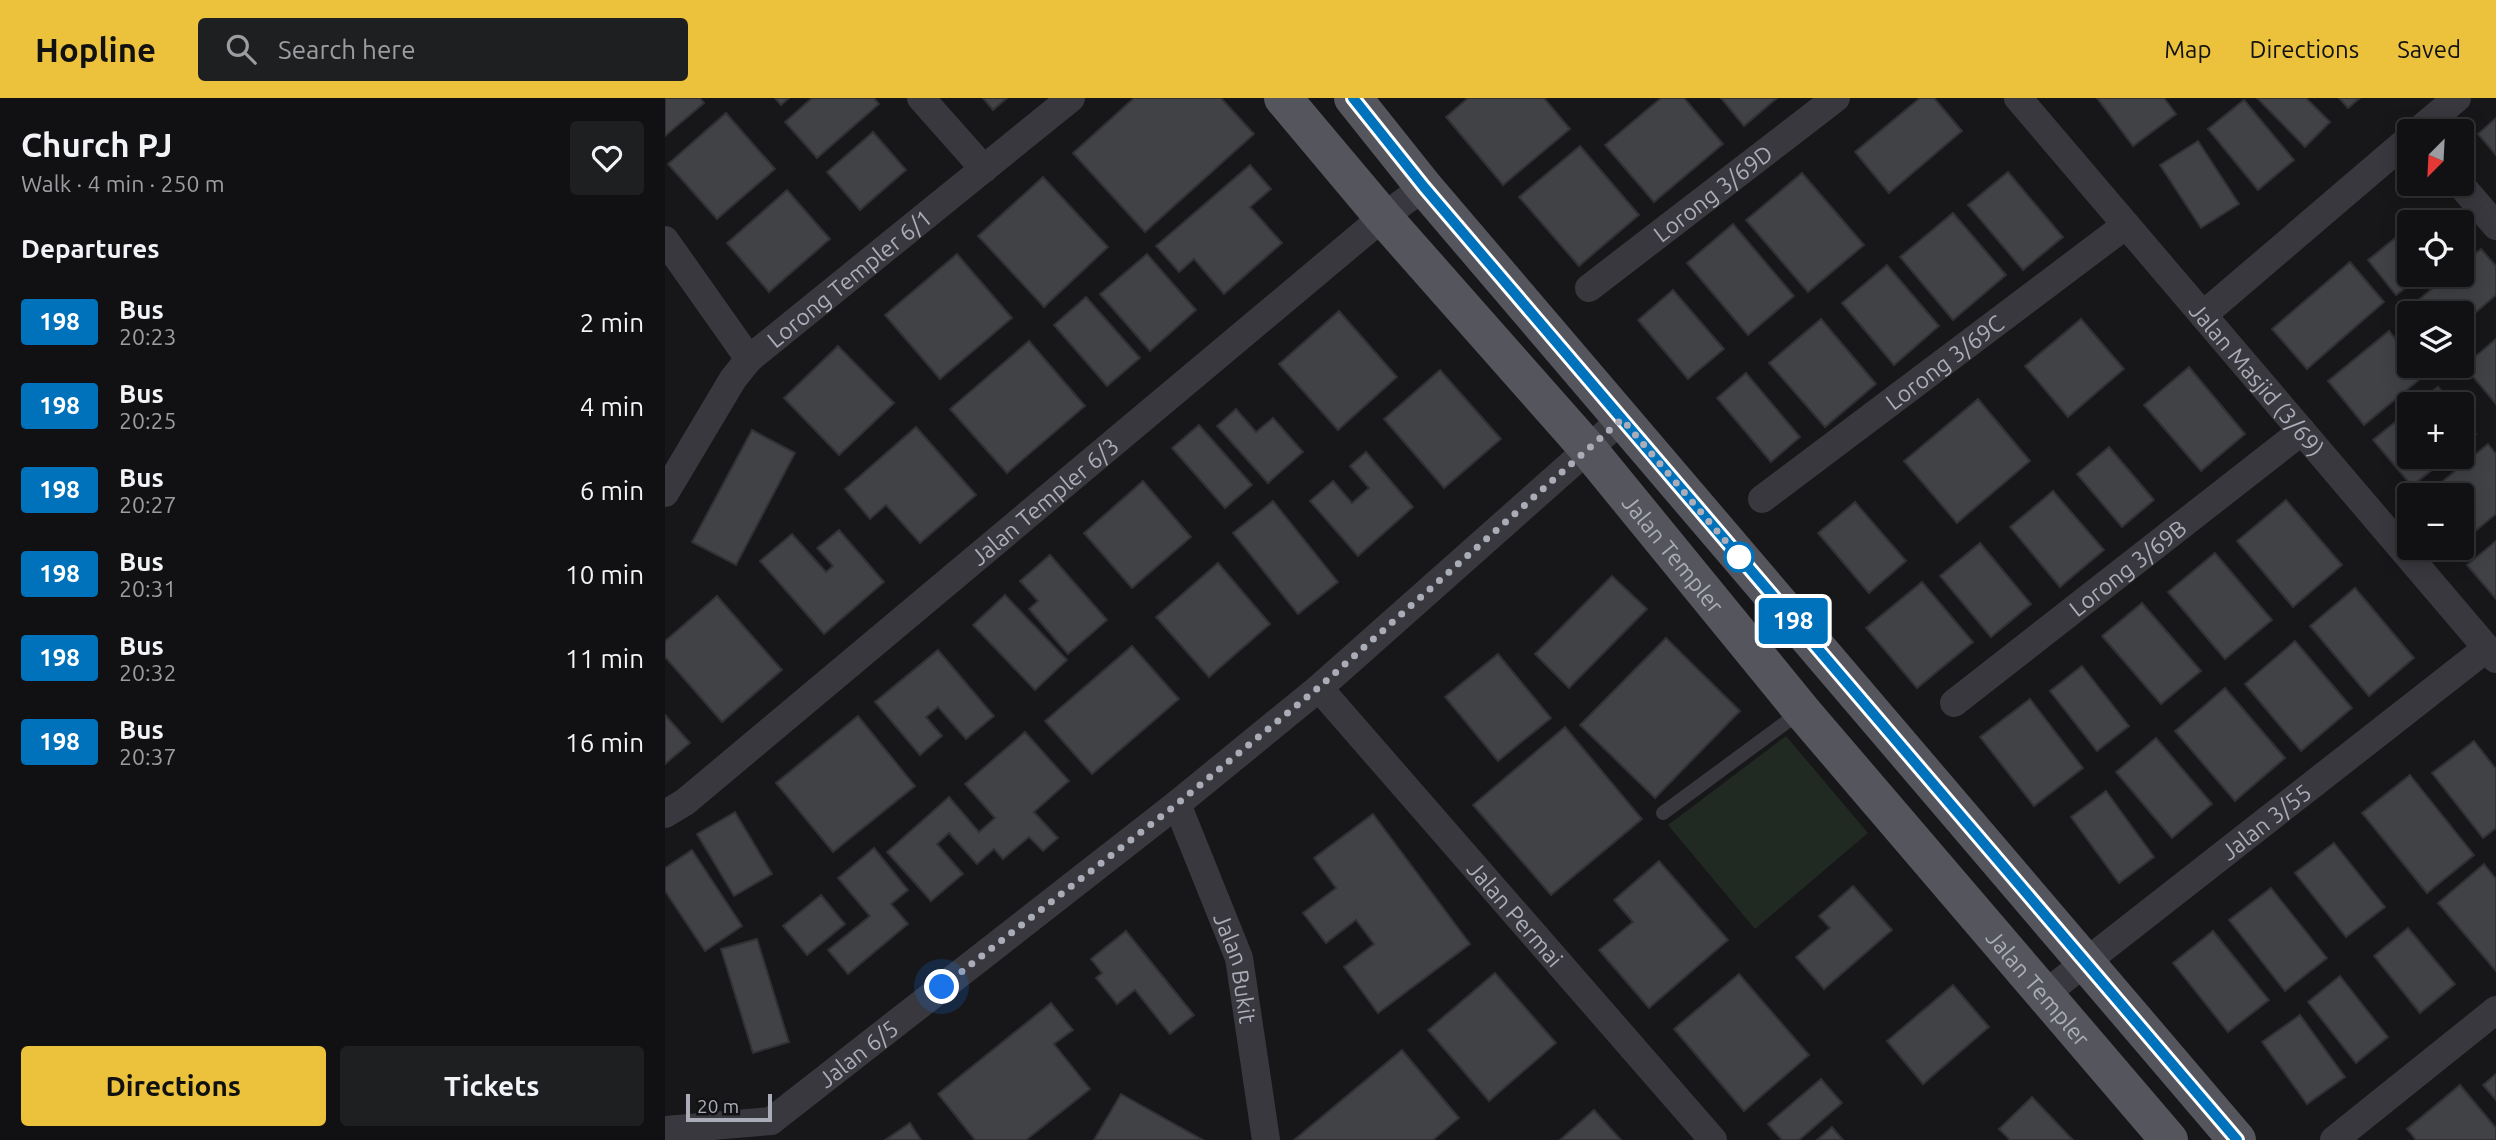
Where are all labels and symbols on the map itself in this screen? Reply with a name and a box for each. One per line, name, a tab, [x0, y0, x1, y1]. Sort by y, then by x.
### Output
north arrow	[2397, 119, 2475, 196]
street label: Lorong 3/69D	[1648, 139, 1777, 246]
street label: Lorong Templer 6/1	[762, 204, 936, 352]
street label: Jalan Masjid (3/69)	[2185, 297, 2329, 461]
street label: Lorong 3/69C	[1880, 310, 2008, 414]
street label: Jalan Templer 6/3	[966, 432, 1123, 570]
street label: Jalan Templer	[1618, 490, 1729, 618]
street label: Lorong 3/69B	[2064, 514, 2191, 621]
unlabelled marker	[1724, 542, 1754, 572]
line badge: 198	[1753, 598, 1833, 644]
street label: Jalan 3/55	[2216, 779, 2315, 864]
street label: Jalan Permai	[1463, 856, 1568, 971]
street label: Jalan Bukit	[1210, 909, 1261, 1025]
street label: Jalan Templer	[1982, 924, 2095, 1051]
your location	[924, 969, 959, 1004]
street label: Jalan 6/5	[813, 1015, 902, 1092]
scale bar	[686, 1091, 772, 1123]

